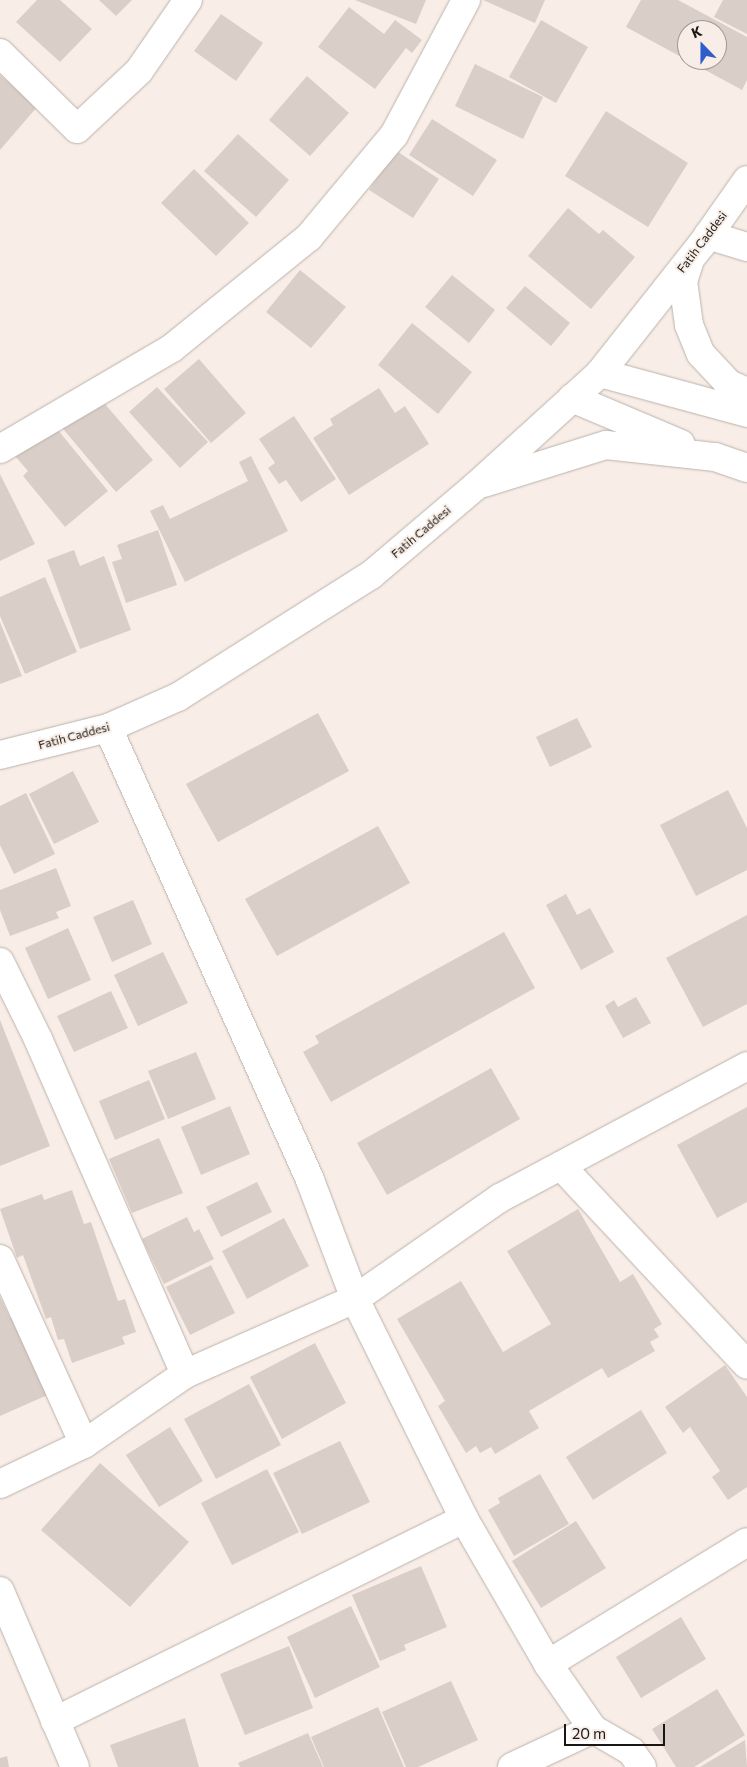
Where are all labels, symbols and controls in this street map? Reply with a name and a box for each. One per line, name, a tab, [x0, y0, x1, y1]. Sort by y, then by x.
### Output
north arrow	[677, 20, 727, 70]
text: K	[689, 22, 704, 41]
street label: Fatih Caddesi	[674, 208, 730, 276]
street label: Fatih Caddesi	[388, 503, 454, 561]
street label: Fatih Caddesi	[37, 720, 111, 752]
scale bar	[567, 1714, 668, 1746]
text: 20 m	[572, 1724, 606, 1742]

